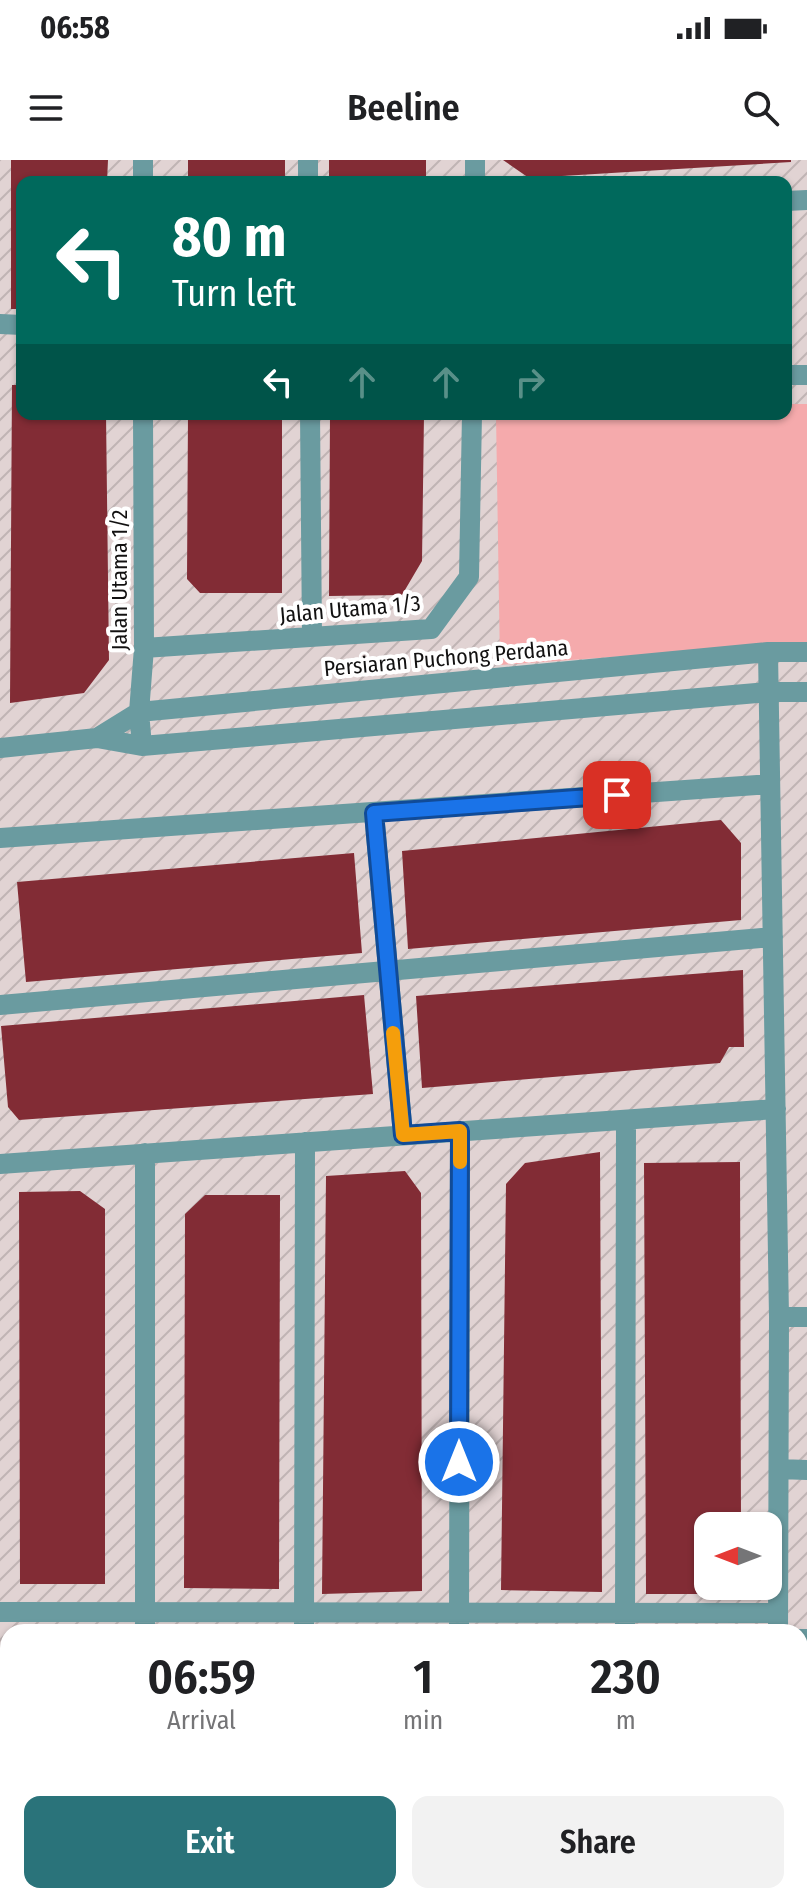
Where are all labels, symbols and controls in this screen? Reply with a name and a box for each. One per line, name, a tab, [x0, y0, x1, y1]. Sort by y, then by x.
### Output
text: 06:58	[40, 10, 110, 46]
icon: menu	[24, 86, 68, 130]
text: Beeline	[347, 86, 460, 130]
icon: search	[739, 86, 783, 130]
text: 80 m	[172, 204, 287, 271]
icon: left	[40, 208, 144, 312]
text: Turn left	[172, 272, 296, 316]
icon: left	[256, 360, 300, 404]
icon: ahead	[340, 360, 384, 404]
icon: ahead	[424, 360, 468, 404]
icon: right	[508, 360, 552, 404]
street label: Jalan Utama 1/2	[106, 509, 133, 651]
street label: Jalan Utama 1/3	[278, 589, 422, 629]
street label: Persiaran Puchong Perdana	[323, 634, 569, 682]
pin	[583, 761, 651, 829]
icon: arrive	[595, 773, 639, 817]
position arrow	[417, 1420, 501, 1504]
north arrow	[694, 1512, 782, 1600]
map controls	[694, 1512, 782, 1600]
text: 06:59	[147, 1648, 256, 1706]
text: 1	[413, 1648, 433, 1706]
text: 230	[591, 1648, 661, 1706]
text: Arrival	[167, 1705, 236, 1736]
text: min	[403, 1705, 443, 1736]
text: m	[616, 1705, 636, 1736]
button: Exit	[24, 1796, 396, 1888]
button: Share	[412, 1796, 784, 1888]

